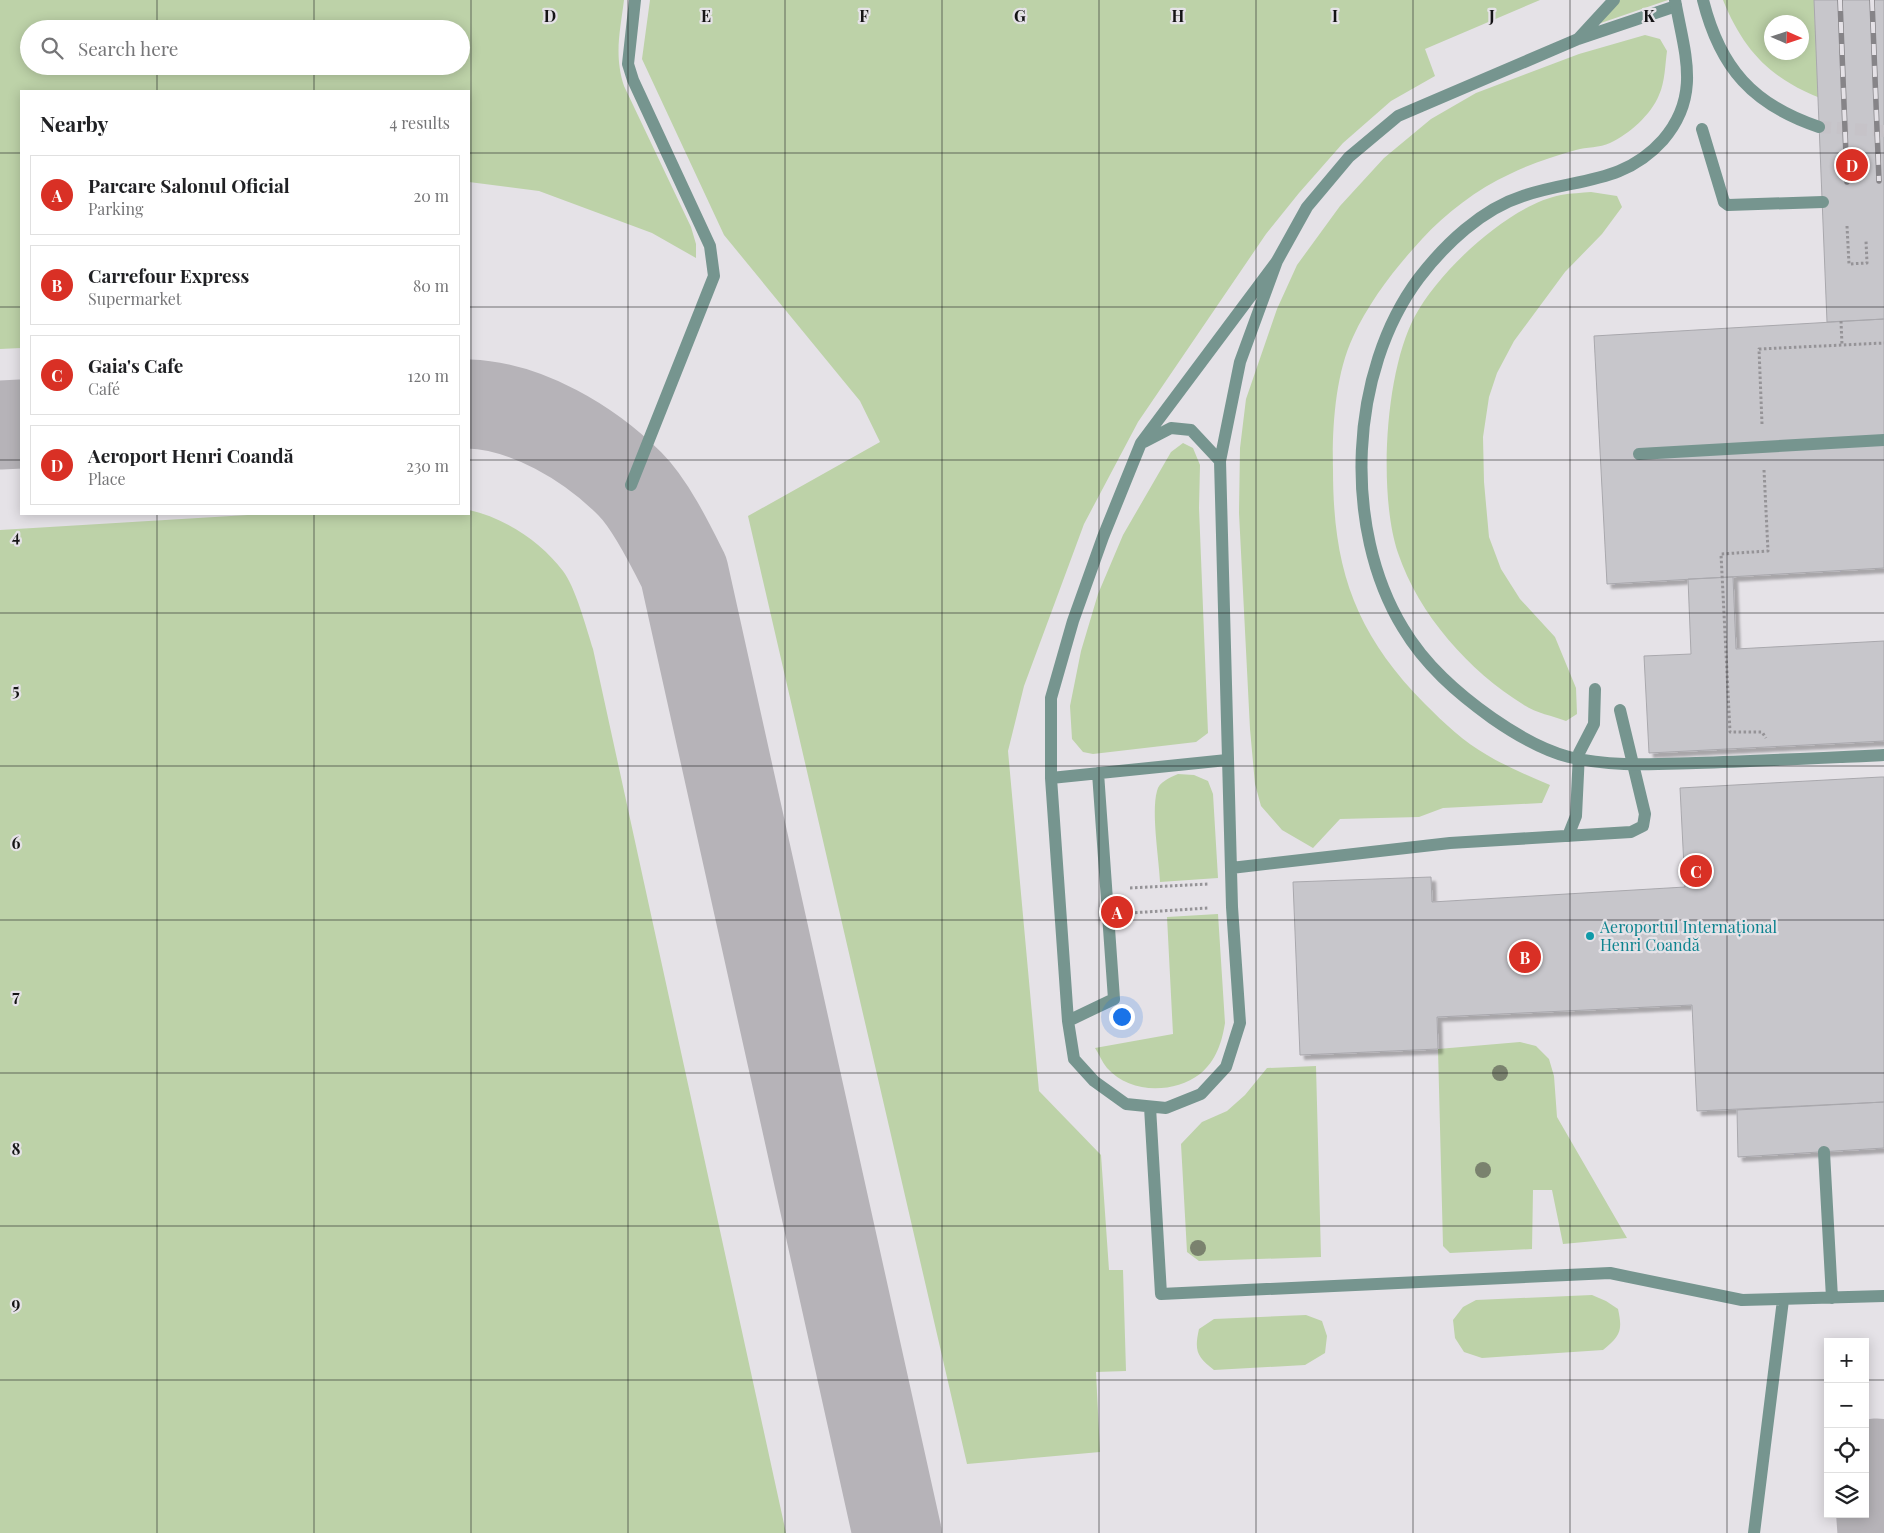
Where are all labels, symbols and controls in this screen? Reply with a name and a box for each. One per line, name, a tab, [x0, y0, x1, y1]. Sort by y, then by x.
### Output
text: D	[544, 5, 556, 26]
text: E	[701, 5, 711, 26]
text: F	[859, 5, 869, 26]
text: G	[1014, 5, 1026, 26]
text: H	[1172, 5, 1185, 26]
text: I	[1332, 5, 1338, 26]
text: J	[1488, 5, 1495, 26]
text: K	[1643, 5, 1655, 26]
north arrow	[1764, 15, 1809, 60]
search box	[20, 20, 470, 75]
icon: search	[38, 34, 66, 62]
text: Search here	[78, 35, 178, 61]
text: Nearby	[40, 109, 109, 137]
text: 4 results	[389, 112, 450, 133]
pin: D	[1836, 146, 1868, 184]
text: Parcare Salonul Oficial	[88, 172, 290, 198]
text: A	[52, 185, 62, 206]
text: 20 m	[414, 185, 449, 206]
text: Parking	[88, 198, 143, 219]
text: Carrefour Express	[88, 262, 249, 288]
text: B	[52, 275, 62, 296]
text: 80 m	[413, 275, 449, 296]
text: Supermarket	[88, 288, 182, 309]
text: Gaia's Cafe	[88, 352, 183, 378]
text: C	[51, 365, 63, 386]
text: 120 m	[408, 365, 449, 386]
text: Café	[88, 378, 120, 399]
text: Aeroport Henri Coandă	[88, 442, 294, 468]
text: D	[51, 455, 63, 476]
text: 230 m	[406, 455, 449, 476]
text: Place	[88, 468, 126, 489]
text: 4	[12, 525, 20, 546]
text: 5	[12, 679, 20, 700]
text: 6	[12, 832, 21, 853]
pin: C	[1680, 852, 1712, 890]
pin: A	[1101, 893, 1133, 931]
place label: Aeroportul Internațional Henri Coandă	[1599, 916, 1777, 955]
marker: Aeroportul Internațional Henri Coandă	[1584, 930, 1596, 942]
pin: B	[1509, 938, 1541, 976]
text: 7	[12, 985, 20, 1006]
your location	[1109, 1004, 1135, 1030]
text: 8	[12, 1138, 21, 1159]
text: 9	[12, 1292, 21, 1313]
map controls	[1824, 1338, 1869, 1518]
button: +	[1824, 1338, 1869, 1383]
button: −	[1824, 1383, 1869, 1428]
button: locate	[1824, 1428, 1869, 1473]
button: layers	[1824, 1473, 1869, 1518]

